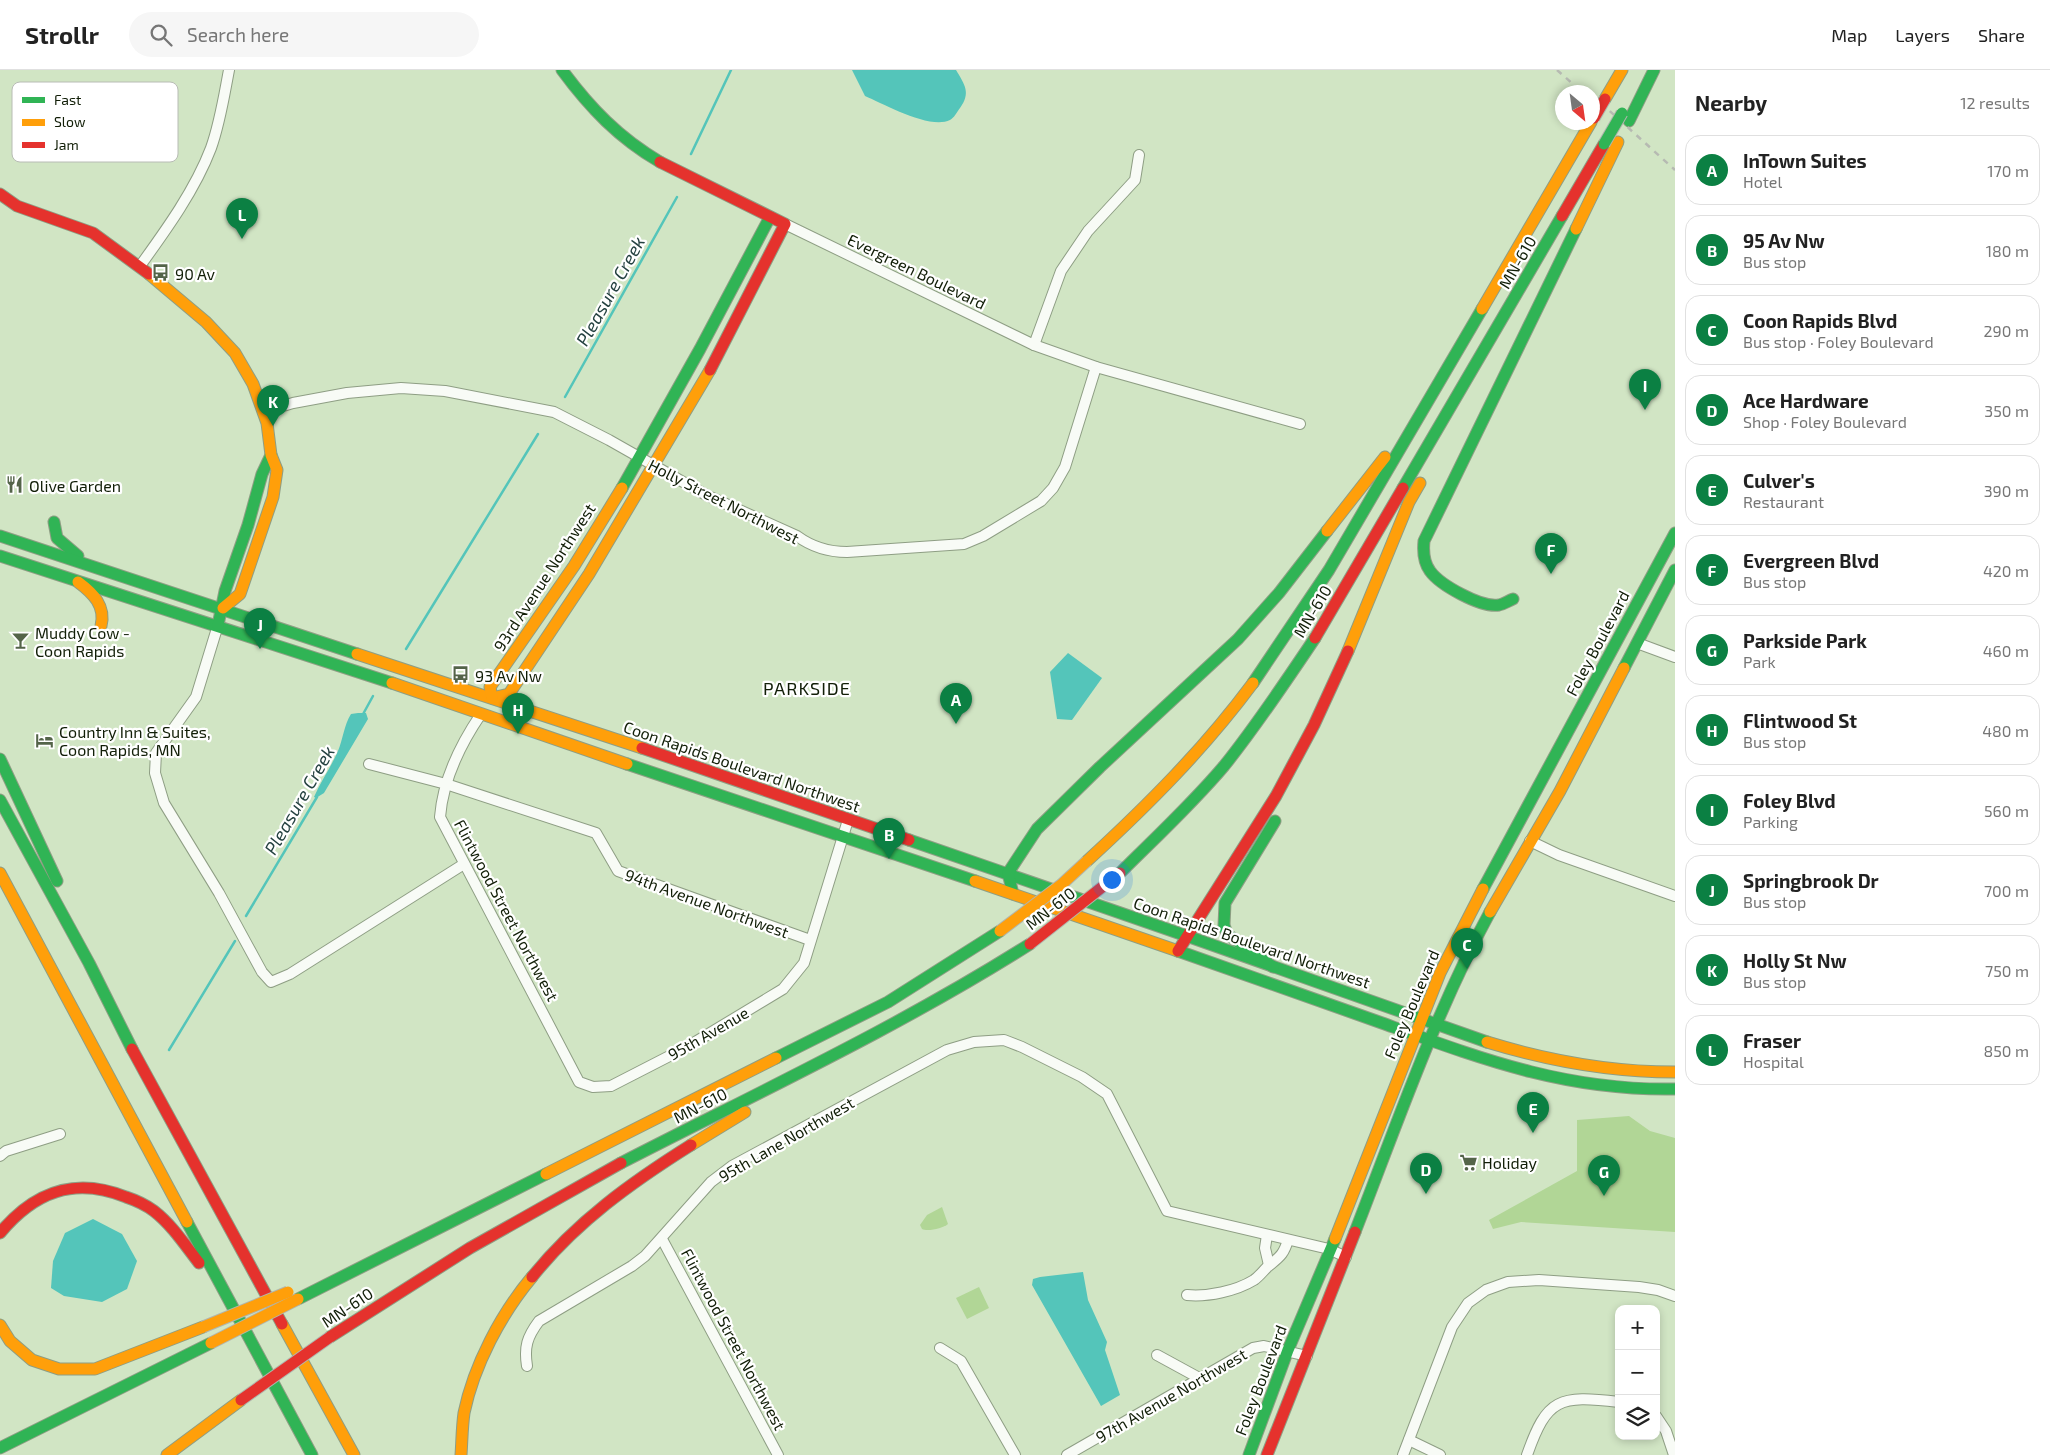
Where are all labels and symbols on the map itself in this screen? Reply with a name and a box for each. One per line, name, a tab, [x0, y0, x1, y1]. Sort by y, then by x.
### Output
legend	[12, 82, 178, 162]
north arrow	[1555, 85, 1600, 130]
text: Fast	[54, 91, 81, 108]
text: Slow	[54, 113, 86, 130]
text: Jam	[54, 136, 79, 153]
pin: L	[226, 198, 258, 239]
street label: Evergreen Boulevard	[845, 229, 989, 313]
water label: Pleasure Creek	[571, 232, 649, 350]
street label: MN-610	[1494, 232, 1540, 292]
bus stop icon: 90 Av	[151, 263, 171, 283]
place label: 90 Av	[175, 264, 216, 283]
pin: I	[1629, 369, 1661, 410]
pin: K	[257, 385, 289, 426]
street label: Holly Street Northwest	[645, 455, 803, 547]
restaurant icon: Olive Garden	[5, 475, 25, 495]
place label: Olive Garden	[29, 476, 121, 495]
street label: 93rd Avenue Northwest	[489, 500, 599, 654]
pin: F	[1535, 533, 1567, 574]
street label: MN-610	[1289, 581, 1335, 641]
street label: Foley Boulevard	[1561, 587, 1633, 699]
pin: J	[244, 608, 276, 649]
place label: Muddy Cow - Coon Rapids	[35, 623, 130, 660]
bar icon: Muddy Cow - Coon Rapids	[11, 631, 31, 651]
bus stop icon: 93 Av Nw	[451, 665, 471, 685]
place label: 93 Av Nw	[475, 666, 542, 685]
district label: PARKSIDE	[763, 677, 851, 699]
pin: A	[940, 683, 972, 724]
pin: H	[502, 693, 534, 734]
street label: Coon Rapids Boulevard Northwest	[621, 717, 863, 815]
place label: Country Inn & Suites, Coon Rapids, MN	[59, 722, 211, 759]
hotel icon: Country Inn & Suites, Coon Rapids, MN	[35, 730, 55, 750]
water label: Pleasure Creek	[259, 742, 339, 858]
street label: Flintwood Street Northwest	[451, 816, 563, 1004]
pin: B	[873, 818, 905, 859]
street label: 94th Avenue Northwest	[623, 865, 791, 941]
your location	[1099, 867, 1125, 893]
street label: MN-610	[1021, 883, 1079, 933]
street label: Coon Rapids Boulevard Northwest	[1131, 893, 1373, 991]
pin: C	[1451, 928, 1483, 969]
street label: Foley Boulevard	[1380, 947, 1442, 1061]
street label: 95th Avenue	[664, 1002, 752, 1064]
street label: MN-610	[670, 1083, 730, 1127]
street label: 95th Lane Northwest	[715, 1092, 857, 1186]
pin: E	[1517, 1092, 1549, 1133]
supermarket icon: Holiday	[1458, 1152, 1478, 1172]
pin: D	[1410, 1153, 1442, 1194]
place label: Holiday	[1482, 1153, 1537, 1172]
pin: G	[1588, 1155, 1620, 1196]
street label: Flintwood Street Northwest	[678, 1245, 790, 1433]
street label: MN-610	[318, 1283, 376, 1331]
street label: Foley Boulevard	[1230, 1322, 1290, 1438]
street label: 97th Avenue Northwest	[1092, 1344, 1250, 1446]

